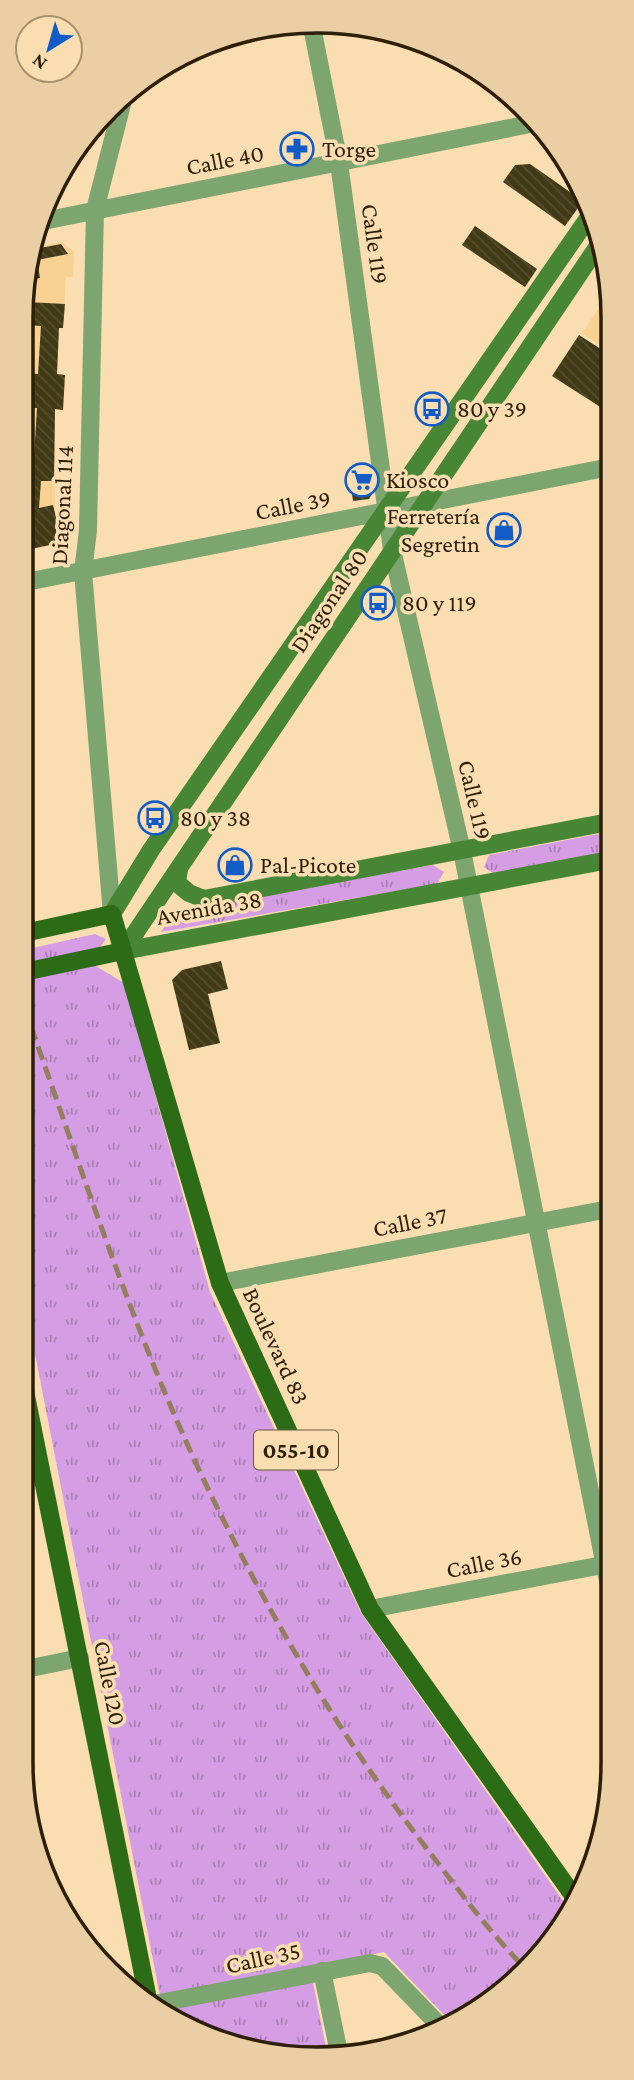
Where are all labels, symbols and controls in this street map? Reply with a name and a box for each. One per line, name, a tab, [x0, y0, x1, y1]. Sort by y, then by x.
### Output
north arrow	[14, 14, 84, 84]
text: N	[28, 50, 51, 74]
pharmacy icon: Torge	[278, 130, 316, 168]
place label: Torge	[322, 135, 376, 162]
street label: Calle 40	[184, 139, 266, 180]
street label: Calle 119	[356, 202, 394, 286]
bus stop icon: 80 y 39	[413, 390, 451, 428]
place label: 80 y 39	[457, 395, 527, 422]
street label: Diagonal 114	[45, 444, 78, 565]
supermarket icon: Kiosco	[343, 461, 381, 499]
place label: Kiosco	[386, 466, 449, 493]
street label: Calle 39	[253, 484, 333, 525]
place label: Ferretería Segretin	[387, 502, 480, 557]
shop icon: Ferretería Segretin	[485, 511, 523, 549]
street label: Diagonal 80	[284, 544, 373, 657]
bus stop icon: 80 y 119	[359, 584, 397, 622]
place label: 80 y 119	[402, 589, 477, 616]
street label: Calle 119	[453, 757, 498, 842]
bus stop icon: 80 y 38	[136, 799, 174, 837]
place label: 80 y 38	[180, 804, 251, 831]
shop icon: Pal-Picote	[216, 846, 254, 884]
place label: Pal-Picote	[260, 851, 356, 878]
street label: Avenida 38	[154, 885, 264, 930]
street label: Calle 37	[371, 1201, 449, 1242]
street label: Boulevard 83	[238, 1283, 315, 1408]
road number: 055-10	[254, 1430, 338, 1470]
street label: Calle 36	[444, 1542, 524, 1583]
street label: Calle 120	[89, 1638, 132, 1728]
street label: Calle 35	[223, 1936, 303, 1979]

